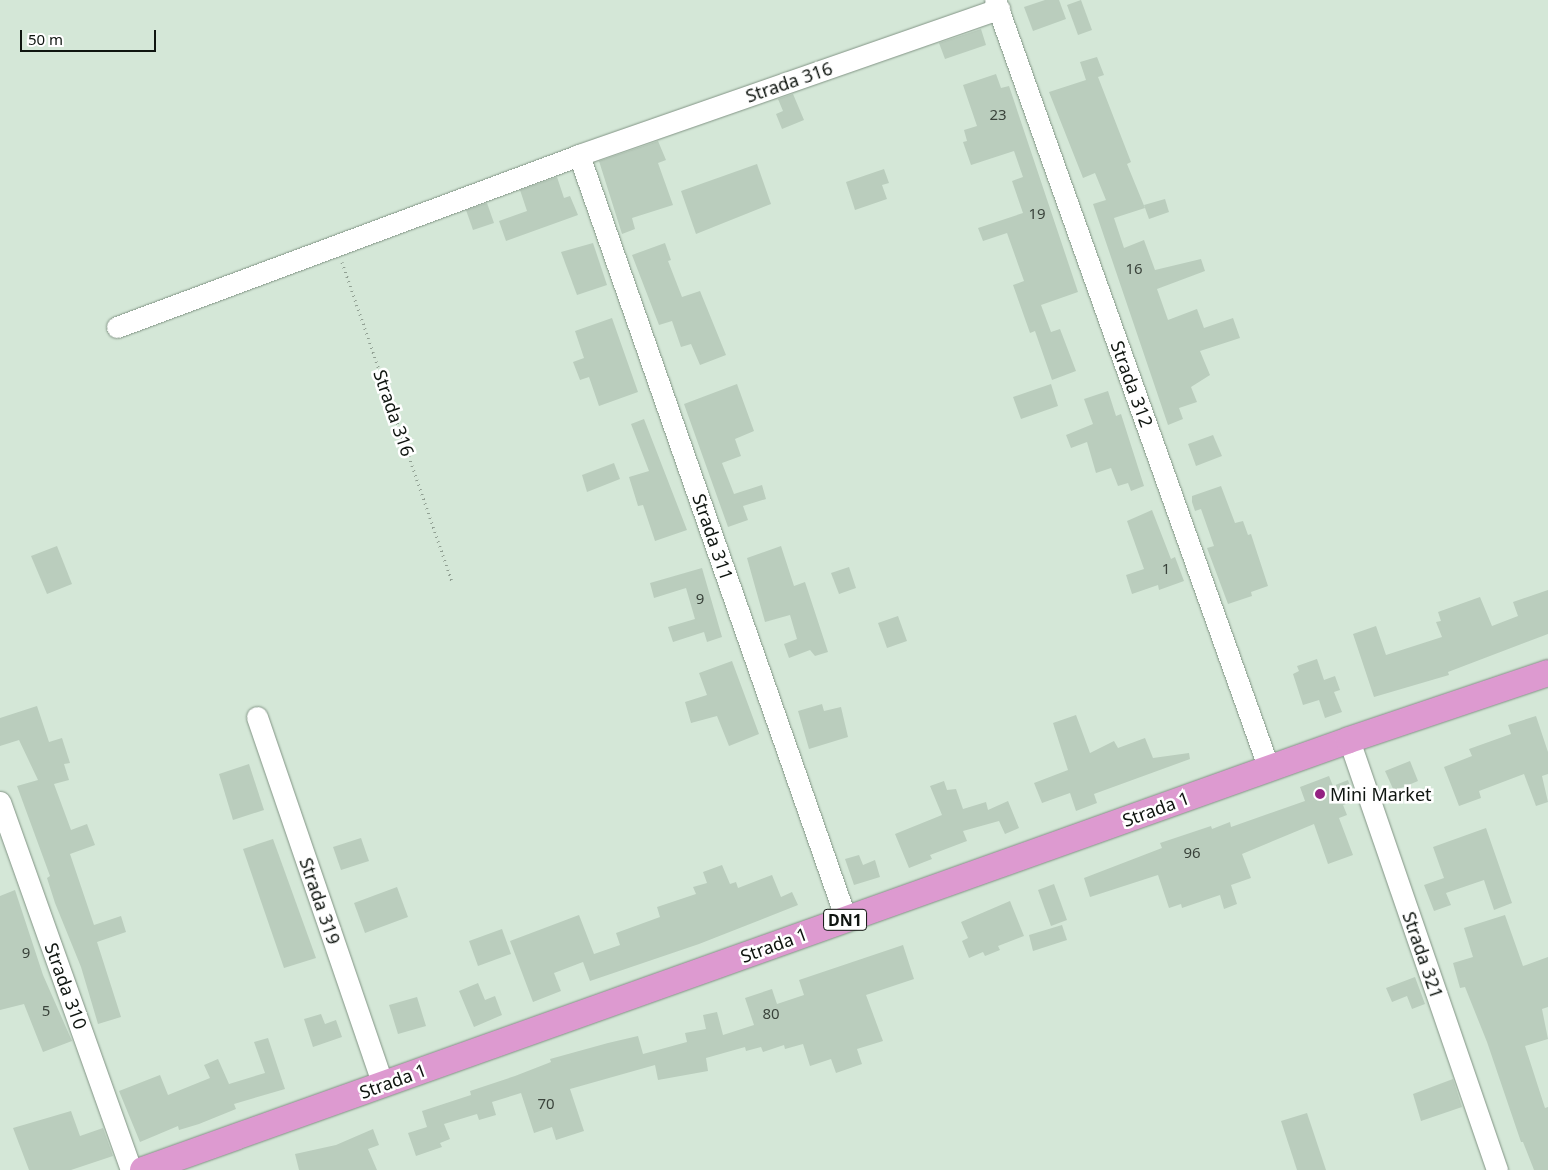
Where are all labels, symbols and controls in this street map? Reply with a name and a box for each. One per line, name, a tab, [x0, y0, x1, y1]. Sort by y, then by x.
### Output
scale bar	[22, 20, 159, 52]
text: 50 m	[28, 29, 63, 49]
street label: Strada 316	[743, 57, 835, 107]
house number: 23	[989, 106, 1007, 124]
house number: 19	[1028, 205, 1046, 223]
house number: 16	[1125, 260, 1143, 278]
street label: Strada 312	[1106, 338, 1158, 430]
street label: Strada 316	[369, 367, 419, 459]
street label: Strada 311	[688, 491, 738, 583]
house number: 1	[1162, 560, 1170, 578]
house number: 9	[696, 590, 704, 608]
place label: Mini Market	[1330, 783, 1432, 805]
street label: Strada 1	[1120, 787, 1192, 831]
marker: Mini Market	[1314, 788, 1326, 800]
house number: 96	[1183, 844, 1201, 862]
street label: Strada 319	[295, 855, 345, 947]
road number: DN1	[822, 906, 868, 934]
street label: Strada 321	[1398, 909, 1448, 1001]
street label: Strada 1	[738, 923, 810, 967]
street label: Strada 310	[40, 940, 92, 1032]
house number: 9	[22, 944, 30, 962]
house number: 5	[42, 1002, 50, 1020]
house number: 80	[762, 1005, 780, 1023]
street label: Strada 1	[357, 1059, 429, 1103]
house number: 70	[537, 1095, 555, 1113]

